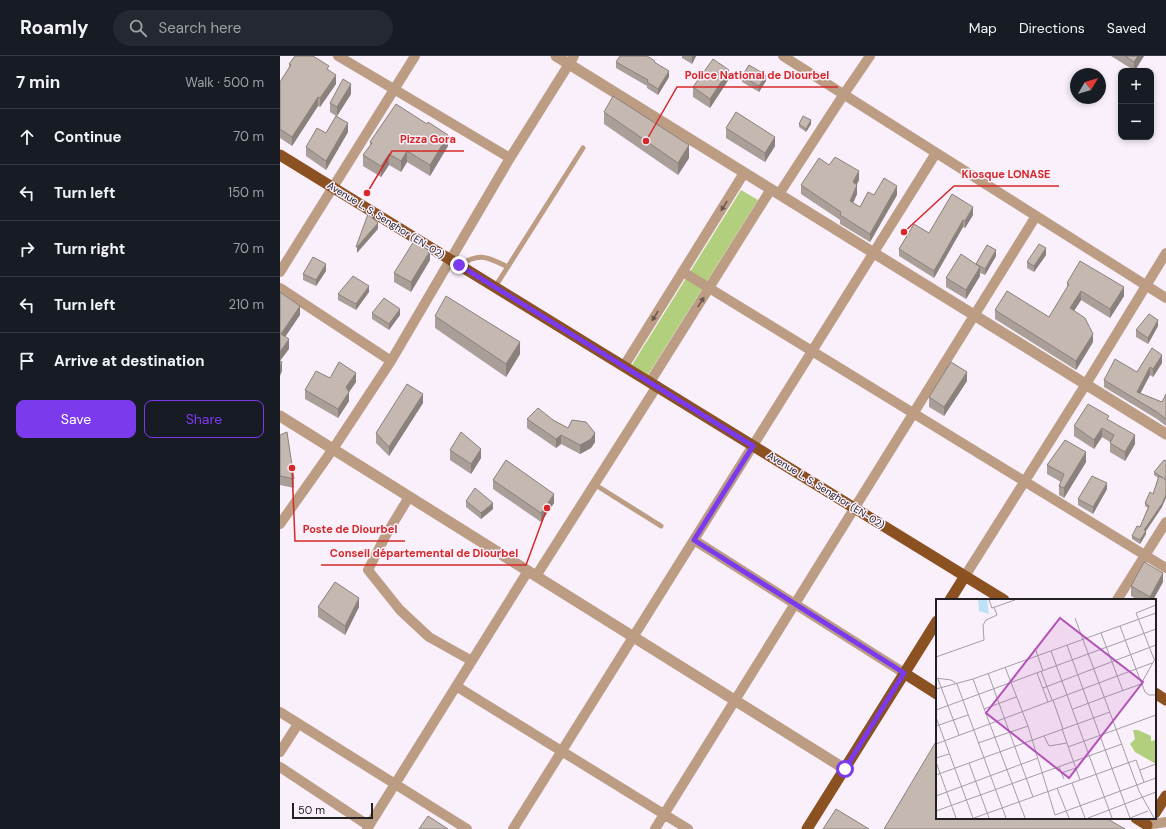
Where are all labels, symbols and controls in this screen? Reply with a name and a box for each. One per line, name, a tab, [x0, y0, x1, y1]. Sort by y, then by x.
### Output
search box	[113, 10, 393, 46]
text: Roamly	[20, 15, 89, 40]
icon: search	[127, 17, 149, 39]
text: Search here	[159, 18, 241, 38]
text: Map	[969, 19, 997, 37]
text: Directions	[1019, 19, 1085, 37]
text: Saved	[1107, 19, 1146, 37]
callout: Police National de Diourbel	[677, 64, 838, 87]
text: Police National de Diourbel	[685, 68, 829, 82]
north arrow	[1070, 68, 1106, 104]
map controls	[1118, 68, 1154, 140]
button: +	[1118, 68, 1154, 104]
text: 7 min	[16, 71, 60, 93]
text: Walk · 500 m	[185, 74, 264, 91]
button: −	[1118, 104, 1154, 140]
icon: ahead	[16, 126, 38, 148]
text: Continue	[54, 127, 122, 147]
text: 70 m	[233, 128, 264, 145]
callout: Pizza Gora	[392, 128, 464, 151]
text: Pizza Gora	[400, 132, 456, 146]
callout: Kiosque LONASE	[954, 163, 1059, 186]
text: Kiosque LONASE	[962, 167, 1050, 181]
street label: Avenue L. S. Senghor (EN-02)	[325, 179, 447, 262]
icon: left	[16, 182, 38, 204]
text: Turn left	[54, 183, 115, 203]
text: 150 m	[228, 184, 264, 201]
one-way arrow	[720, 200, 727, 212]
icon: right	[16, 238, 38, 260]
text: Turn right	[54, 239, 125, 259]
text: 70 m	[233, 240, 264, 257]
route end	[450, 256, 468, 274]
icon: left	[16, 294, 38, 316]
text: Turn left	[54, 295, 115, 315]
text: 210 m	[229, 296, 264, 313]
one-way arrow	[697, 297, 705, 307]
one-way arrow	[651, 311, 659, 321]
icon: arrive	[16, 350, 38, 372]
text: Arrive at destination	[54, 351, 205, 371]
button: Save	[16, 400, 136, 438]
button: Share	[144, 400, 264, 438]
street label: Avenue L. S. Senghor (EN-02)	[765, 449, 887, 532]
callout: Poste de Diourbel	[295, 518, 405, 541]
text: Poste de Diourbel	[303, 522, 397, 536]
callout: Conseil départemental de Diourbel	[321, 542, 526, 565]
text: Conseil départemental de Diourbel	[330, 546, 518, 560]
inset map	[936, 599, 1156, 819]
route start	[836, 760, 854, 778]
scale bar	[292, 801, 373, 820]
text: 50 m	[298, 803, 325, 817]

